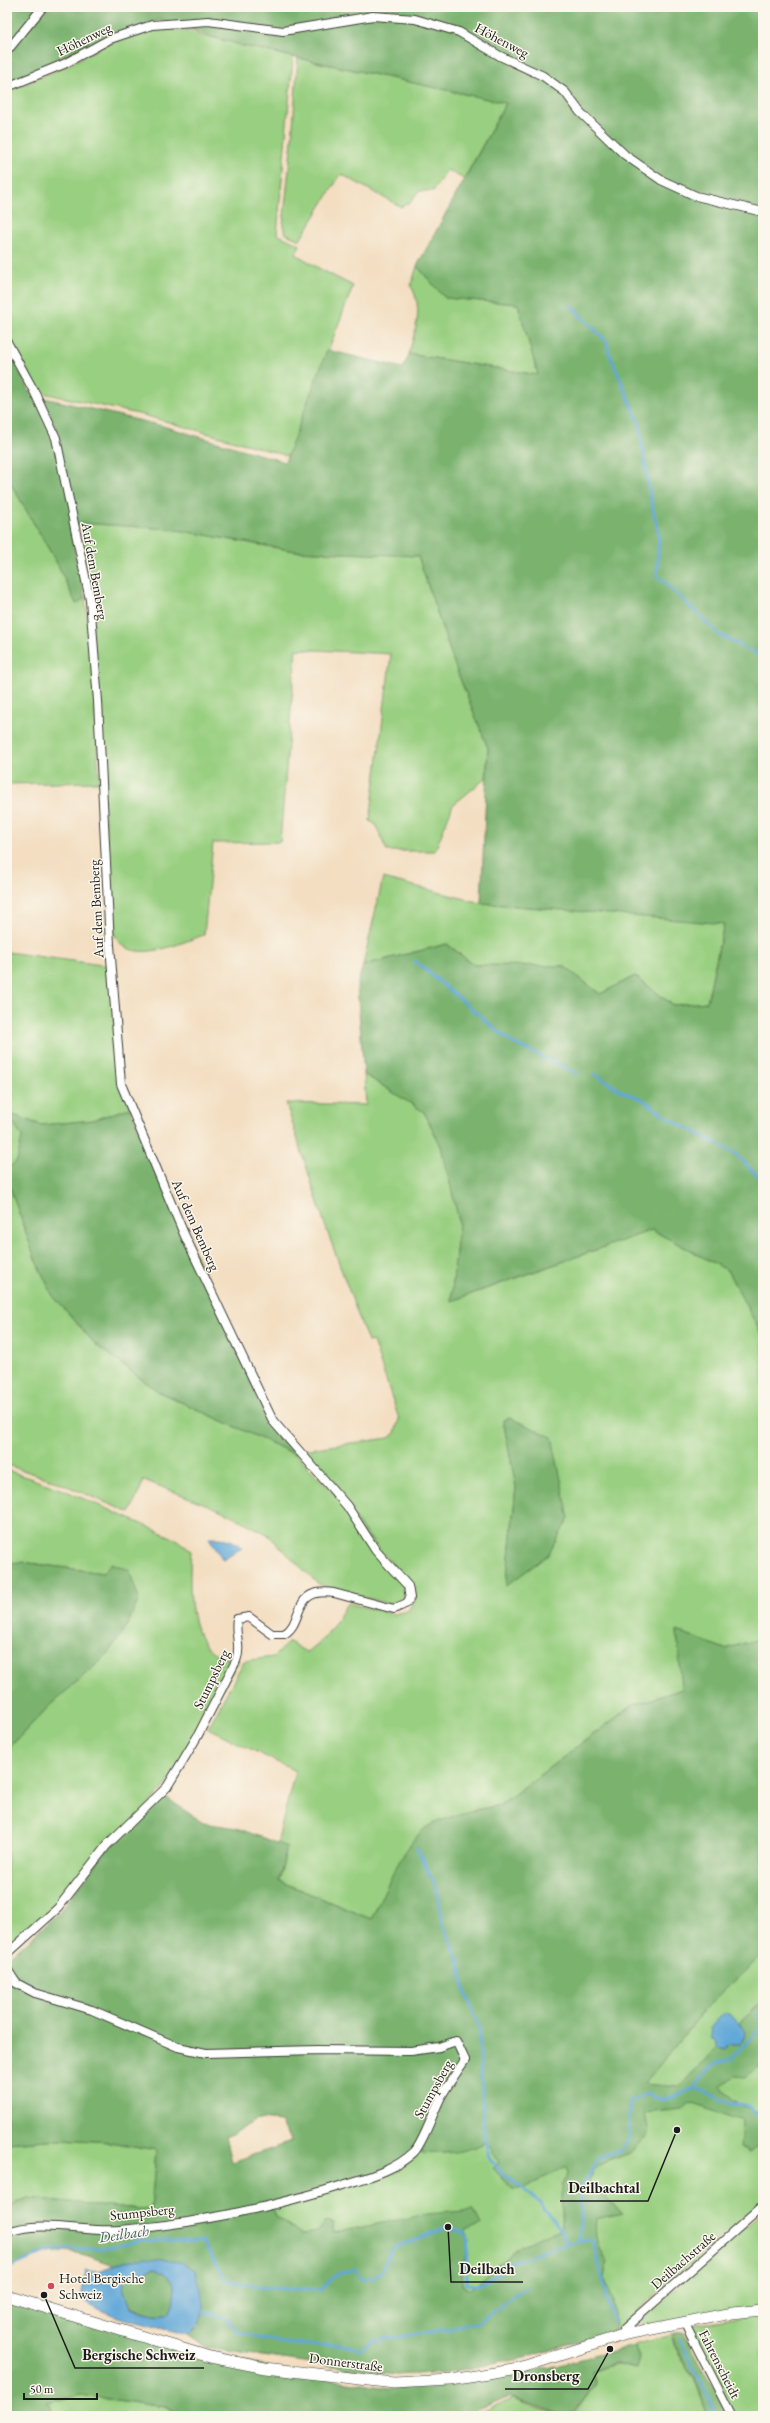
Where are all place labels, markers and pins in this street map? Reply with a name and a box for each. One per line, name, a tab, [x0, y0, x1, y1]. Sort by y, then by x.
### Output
callout: Deilbachtal	[560, 2174, 648, 2201]
callout: Deilbach	[451, 2255, 523, 2282]
place label: Hotel Bergische Schweiz	[59, 2269, 145, 2303]
marker: Hotel Bergische Schweiz	[46, 2281, 56, 2291]
callout: Bergische Schweiz	[75, 2341, 204, 2368]
callout: Dronsberg	[505, 2362, 588, 2389]

